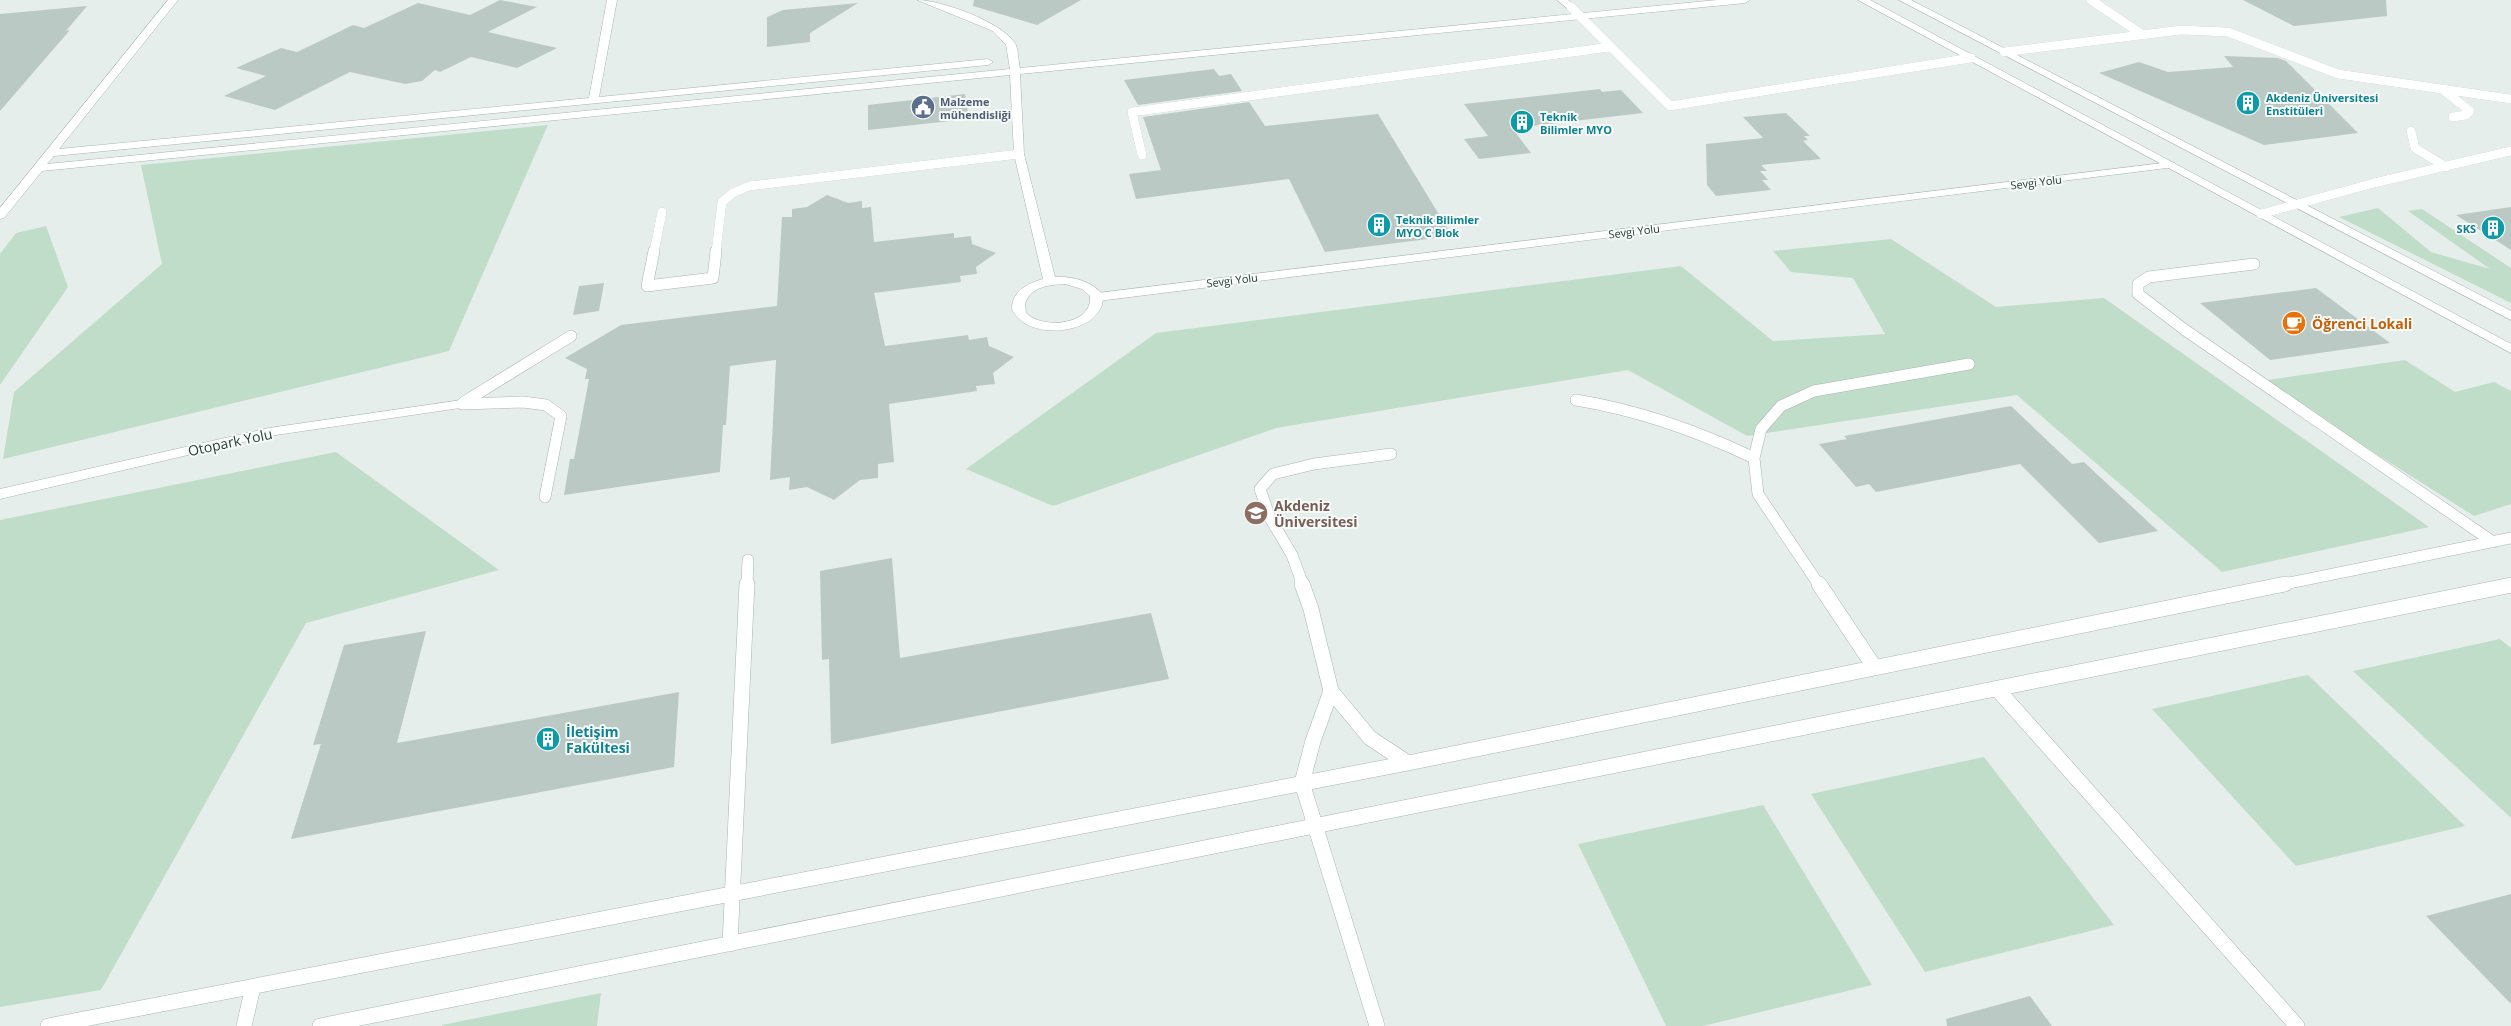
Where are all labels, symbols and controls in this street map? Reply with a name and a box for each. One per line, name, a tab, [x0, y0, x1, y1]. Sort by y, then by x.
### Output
building icon: Akdeniz Üniversitesi Enstitüleri	[2235, 90, 2261, 116]
place label: Akdeniz Üniversitesi Enstitüleri	[2266, 90, 2378, 118]
public building icon: Malzeme mühendisliği	[910, 94, 936, 120]
place label: Malzeme mühendisliği	[940, 94, 1011, 122]
building icon: Teknik Bilimler MYO	[1509, 109, 1535, 135]
place label: Teknik Bilimler MYO	[1540, 109, 1612, 137]
street label: Sevgi Yolu	[2009, 171, 2063, 193]
building icon: Teknik Bilimler MYO C Blok	[1366, 212, 1392, 238]
place label: Teknik Bilimler MYO C Blok	[1396, 212, 1479, 240]
building icon: SKS	[2480, 215, 2506, 241]
street label: Sevgi Yolu	[1607, 220, 1661, 242]
place label: SKS	[2457, 221, 2476, 236]
street label: Sevgi Yolu	[1205, 269, 1259, 291]
cafe icon: Öğrenci Lokali	[2281, 310, 2307, 336]
place label: Öğrenci Lokali	[2312, 314, 2412, 333]
street label: Otopark Yolu	[186, 424, 274, 460]
place label: Akdeniz Üniversitesi	[1274, 496, 1357, 531]
school or university icon: Akdeniz Üniversitesi	[1243, 500, 1269, 526]
place label: İletişim Fakültesi	[566, 722, 630, 757]
building icon: İletişim Fakültesi	[535, 726, 561, 752]

